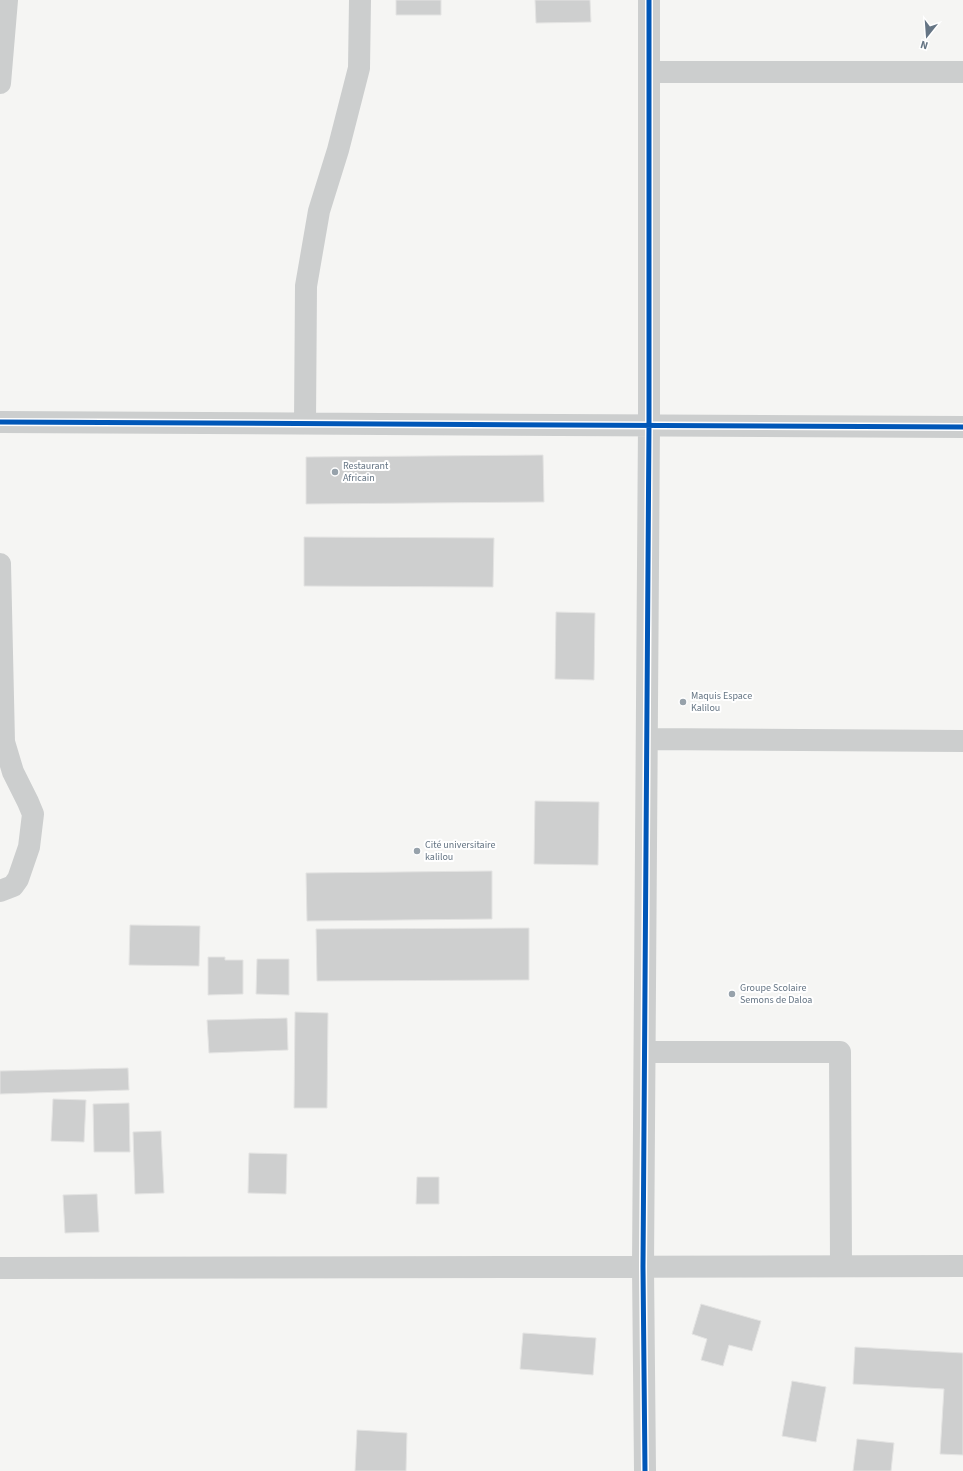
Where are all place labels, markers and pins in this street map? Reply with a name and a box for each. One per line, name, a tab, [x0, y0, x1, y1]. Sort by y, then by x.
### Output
place label: Restaurant Africain	[343, 459, 389, 485]
marker: Restaurant Africain	[330, 467, 340, 477]
place label: Maquis Espace Kalilou	[691, 689, 752, 715]
marker: Maquis Espace Kalilou	[678, 697, 688, 707]
place label: Cité universitaire kalilou	[425, 838, 495, 864]
marker: Cité universitaire kalilou	[412, 846, 422, 856]
place label: Groupe Scolaire Semons de Daloa	[740, 981, 812, 1007]
marker: Groupe Scolaire Semons de Daloa	[727, 989, 737, 999]

